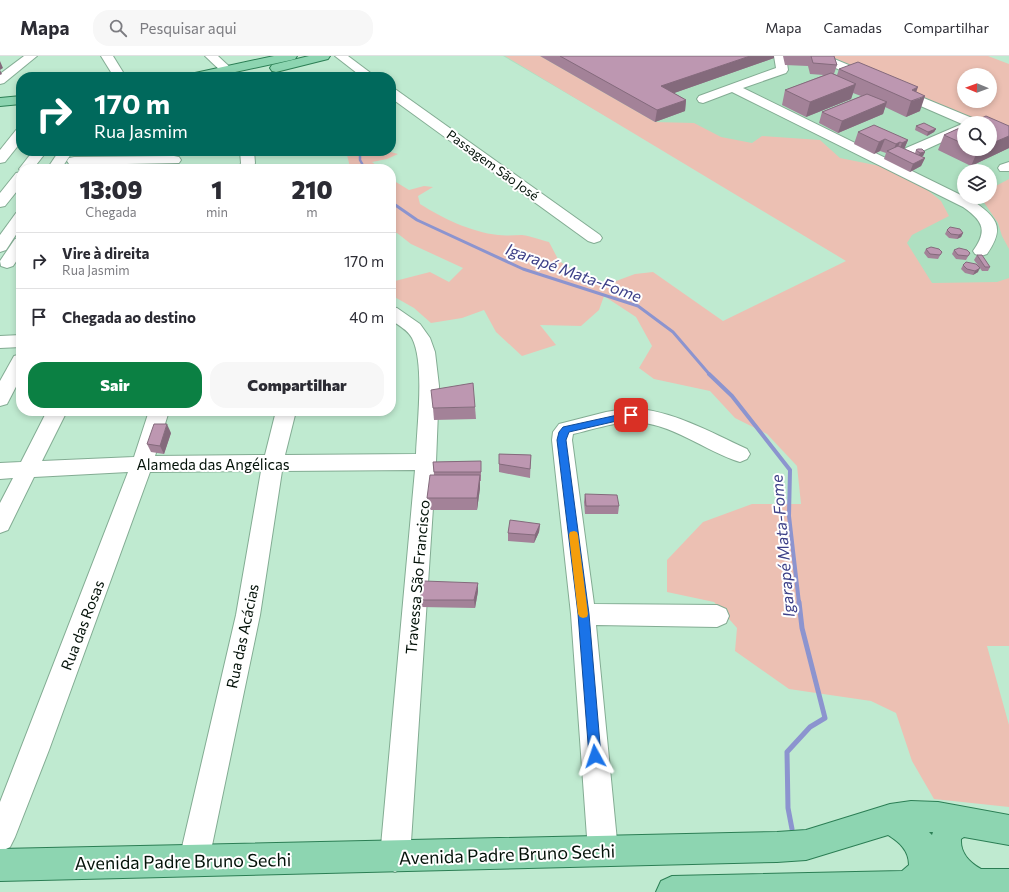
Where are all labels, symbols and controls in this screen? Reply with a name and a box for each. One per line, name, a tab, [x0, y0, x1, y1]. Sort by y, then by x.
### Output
search box	[93, 10, 373, 46]
text: Mapa	[20, 16, 69, 39]
icon: search	[107, 17, 129, 39]
text: Pesquisar aqui	[139, 19, 237, 37]
text: Mapa	[765, 19, 802, 36]
text: Camadas	[824, 19, 882, 36]
text: Compartilhar	[904, 19, 989, 36]
north arrow	[957, 68, 997, 108]
map controls	[957, 68, 997, 204]
text: 170 m	[94, 86, 170, 120]
icon: right	[28, 88, 80, 140]
button: search	[957, 116, 997, 156]
text: Rua Jasmim	[94, 120, 188, 142]
street label: Passagem São José	[444, 126, 542, 204]
button: layers	[957, 164, 997, 204]
text: 13:09	[79, 175, 143, 204]
text: 1	[211, 175, 223, 204]
text: 210	[291, 175, 333, 204]
text: Chegada	[85, 204, 137, 220]
text: min	[206, 204, 228, 220]
text: m	[306, 204, 318, 220]
water label: Igarapé Mata-Fome	[504, 239, 645, 306]
text: Vire à direita	[62, 244, 150, 262]
icon: right	[28, 250, 50, 272]
text: 170 m	[344, 252, 384, 270]
text: Rua Jasmim	[62, 262, 130, 278]
icon: arrive	[28, 306, 50, 328]
text: Chegada ao destino	[62, 308, 196, 326]
text: 40 m	[349, 308, 384, 326]
button: Sair	[28, 362, 202, 408]
button: Compartilhar	[210, 362, 384, 408]
pin	[614, 398, 648, 432]
icon: arrive	[620, 404, 642, 426]
street label: Alameda das Angélicas	[136, 455, 290, 473]
water label: Igarapé Mata-Fome	[766, 473, 798, 618]
street label: Travessa São Francisco	[401, 499, 433, 655]
street label: Rua das Rosas	[57, 577, 108, 673]
street label: Rua das Acácias	[222, 582, 262, 690]
position arrow	[574, 735, 616, 777]
street label: Avenida Padre Bruno Sechi	[398, 839, 616, 869]
street label: Avenida Padre Bruno Sechi	[75, 848, 291, 874]

